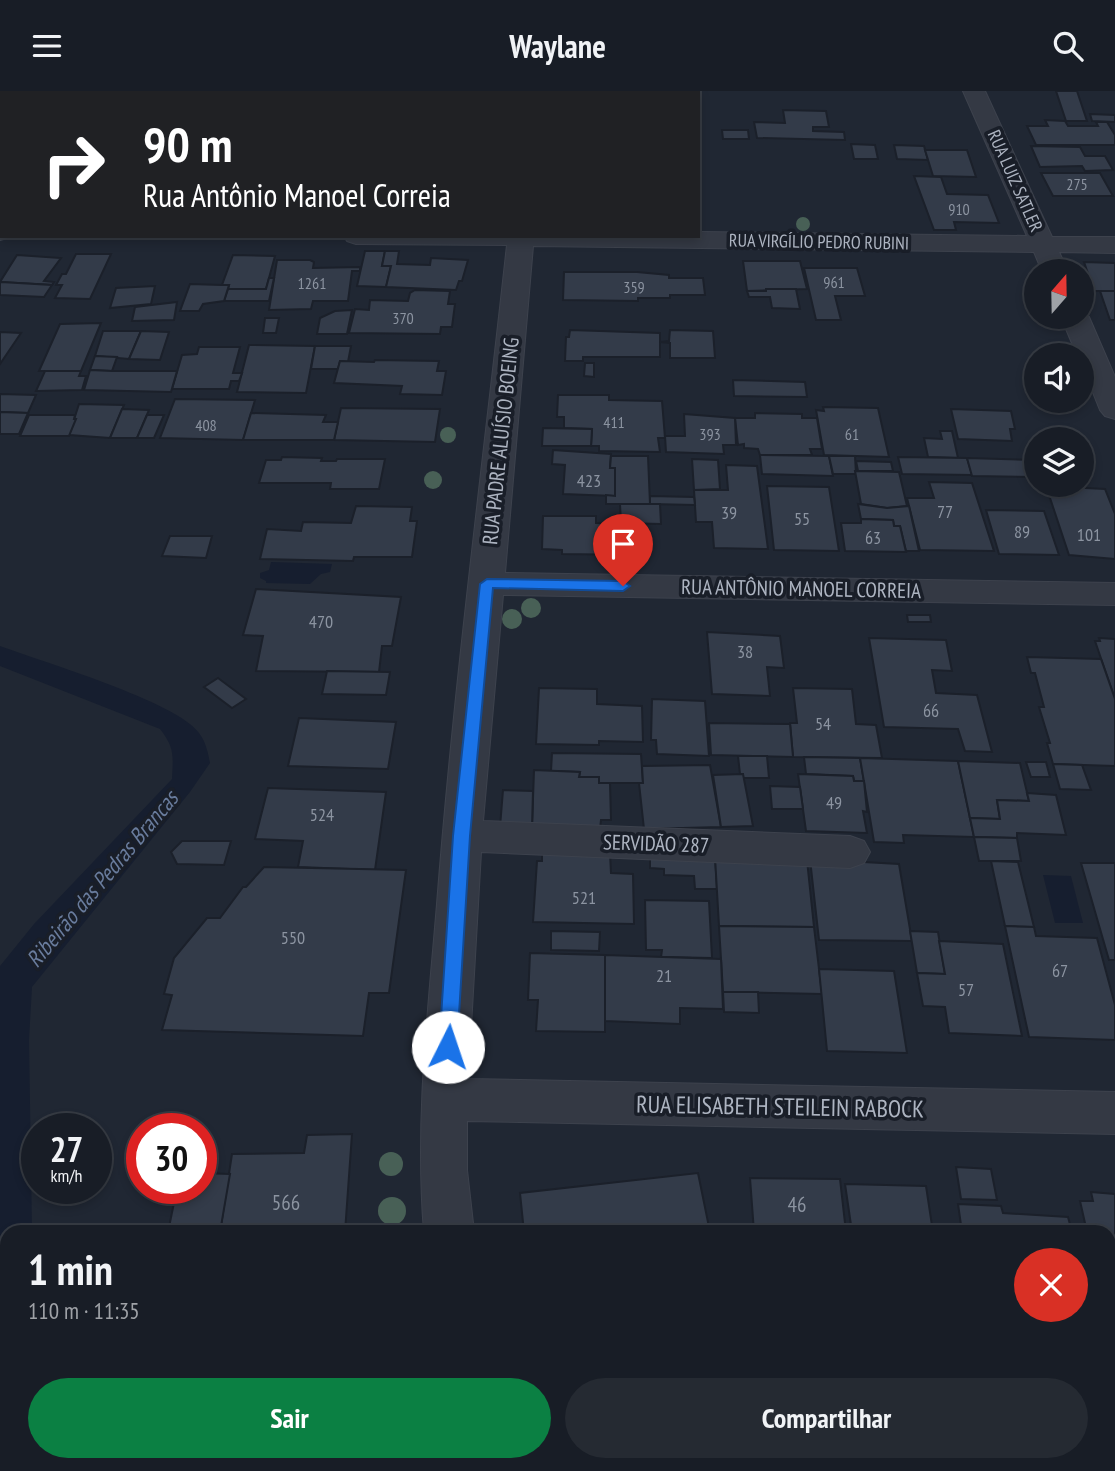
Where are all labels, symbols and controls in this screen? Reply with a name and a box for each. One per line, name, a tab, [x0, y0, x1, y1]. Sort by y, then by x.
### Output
text: Waylane	[509, 25, 606, 67]
icon: menu	[28, 27, 66, 65]
icon: search	[1049, 27, 1087, 65]
text: 90 m	[143, 112, 232, 176]
icon: right	[28, 119, 119, 210]
street label: RUA LUIZ SATLER	[983, 126, 1048, 236]
text: Rua Antônio Manoel Correia	[143, 174, 451, 216]
house number: 275	[1066, 174, 1088, 194]
house number: 910	[948, 199, 970, 219]
street label: RUA VIRGÍLIO PEDRO RUBINI	[729, 228, 909, 255]
north arrow	[1024, 259, 1094, 329]
map controls	[1024, 259, 1094, 497]
house number: 961	[823, 272, 845, 292]
house number: 1261	[298, 273, 326, 293]
house number: 359	[623, 277, 645, 297]
house number: 370	[392, 308, 414, 328]
street label: RUA PADRE ALUÍSIO BOEING	[476, 336, 525, 546]
button: sound	[1024, 343, 1094, 413]
house number: 411	[603, 412, 625, 432]
house number: 408	[195, 415, 217, 435]
house number: 393	[699, 424, 721, 444]
house number: 61	[845, 424, 859, 444]
button: layers	[1024, 427, 1094, 497]
house number: 423	[577, 469, 601, 492]
house number: 77	[937, 500, 953, 523]
house number: 39	[721, 501, 737, 524]
house number: 55	[794, 507, 810, 530]
pin	[593, 514, 653, 586]
house number: 89	[1014, 520, 1030, 543]
house number: 101	[1077, 523, 1101, 546]
icon: arrive	[604, 525, 642, 563]
house number: 63	[865, 526, 881, 549]
street label: RUA ANTÔNIO MANOEL CORREIA	[681, 573, 921, 604]
house number: 470	[309, 610, 333, 633]
house number: 38	[737, 640, 753, 663]
house number: 66	[923, 699, 939, 722]
house number: 54	[815, 712, 831, 735]
water label: Ribeirão das Pedras Brancas	[19, 783, 185, 973]
house number: 49	[826, 791, 842, 814]
house number: 524	[310, 803, 334, 826]
street label: SERVIDÃO 287	[602, 828, 710, 859]
house number: 521	[572, 886, 596, 909]
house number: 550	[281, 926, 305, 949]
house number: 67	[1052, 959, 1068, 982]
house number: 21	[656, 964, 672, 987]
house number: 57	[958, 978, 974, 1001]
position arrow	[411, 1010, 485, 1084]
street label: RUA ELISABETH STEILEIN RABOCK	[636, 1088, 924, 1125]
speed limit sign: 30	[126, 1113, 217, 1204]
text: 27	[50, 1126, 83, 1172]
text: km/h	[51, 1164, 82, 1187]
house number: 566	[272, 1189, 300, 1216]
house number: 46	[788, 1191, 806, 1218]
text: 1 min	[28, 1242, 113, 1297]
button: close	[1014, 1248, 1088, 1322]
text: 110 m · 11:35	[28, 1296, 140, 1325]
button: Sair	[28, 1378, 551, 1458]
button: Compartilhar	[565, 1378, 1088, 1458]

